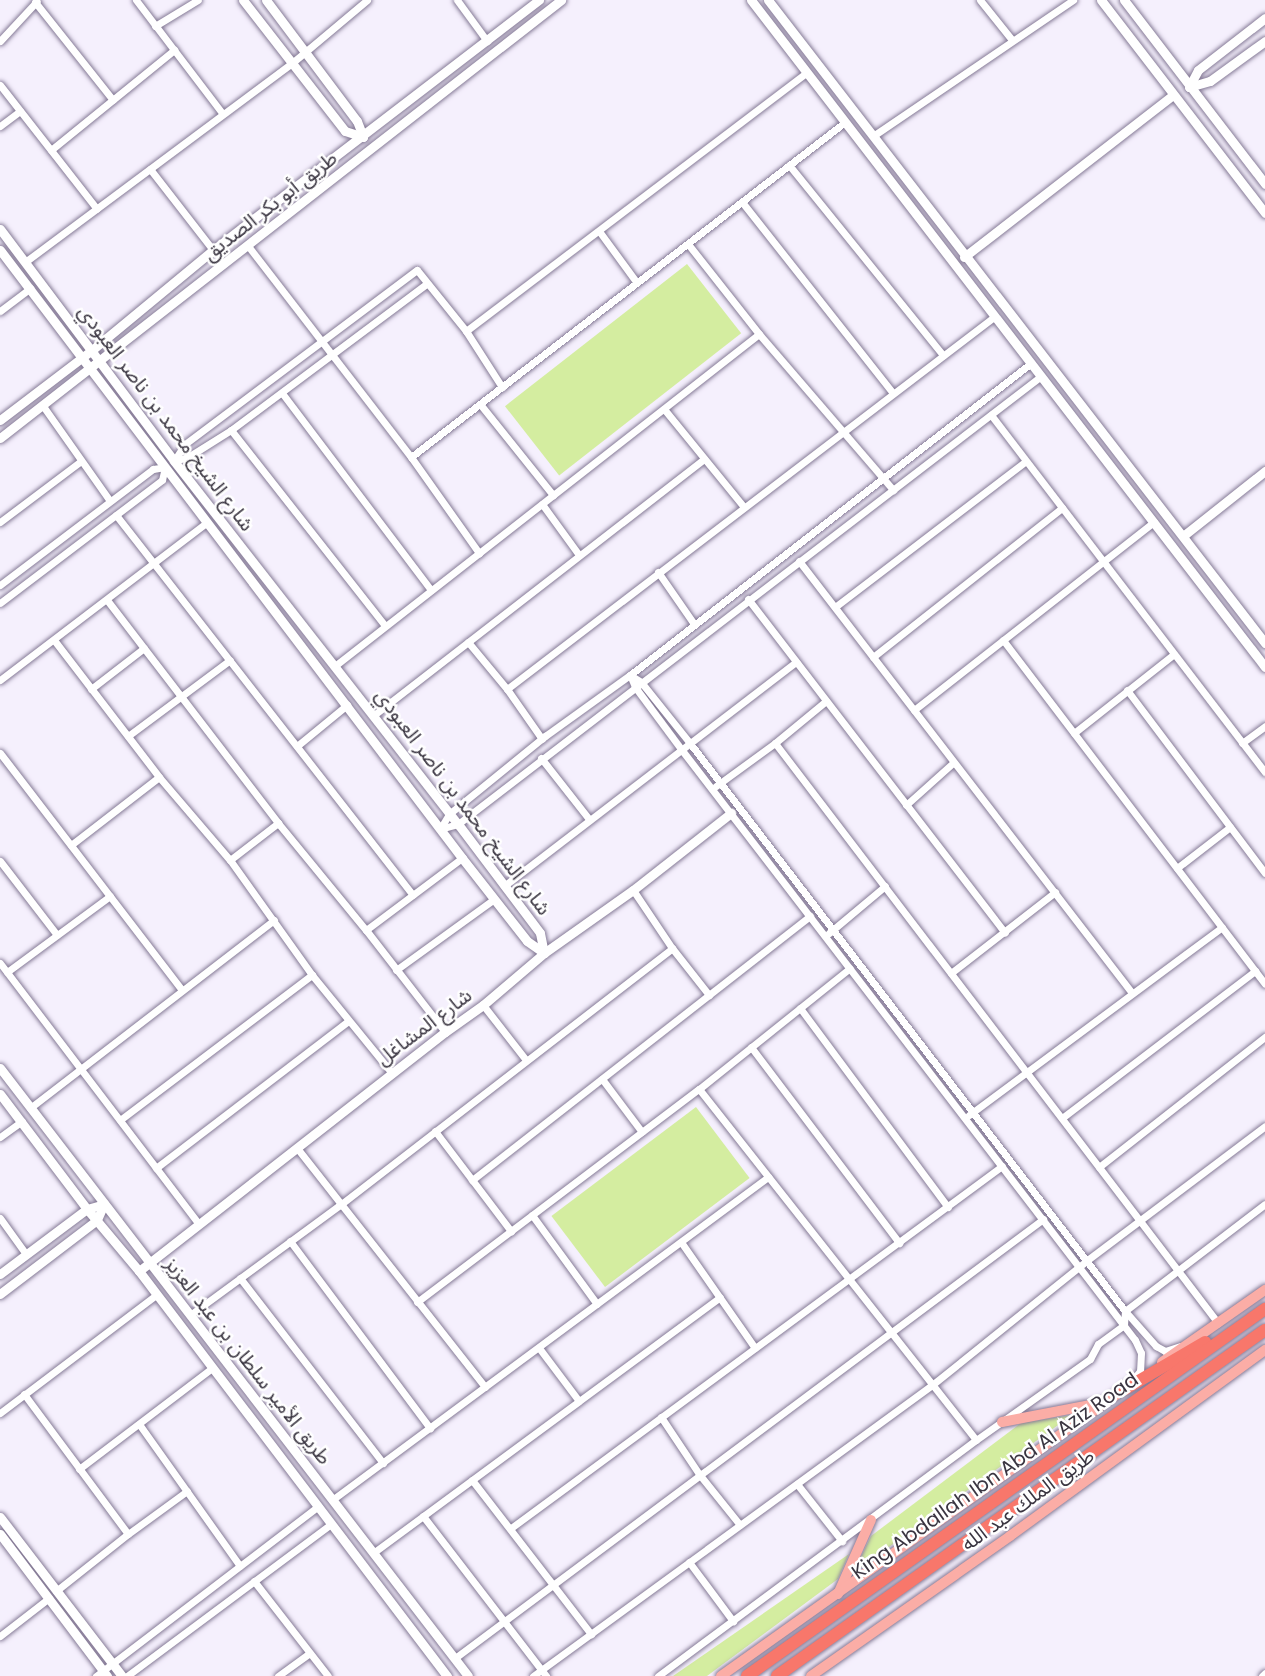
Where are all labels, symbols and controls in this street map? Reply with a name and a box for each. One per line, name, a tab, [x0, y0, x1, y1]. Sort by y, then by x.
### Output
street label: طريق أبو بكر الصديق	[198, 146, 342, 266]
street label: شارع الشيخ محمد بن ناصر العبودي	[73, 300, 259, 536]
street label: شارع الشيخ محمد بن ناصر العبودي	[370, 684, 556, 920]
street label: شارع المشاغل	[372, 983, 476, 1071]
street label: طريق الأمير سلطان بن عبد العزيز	[160, 1253, 336, 1469]
street label: King Abdallah Ibn Abd Al Aziz Road	[847, 1367, 1143, 1585]
street label: طريق الملك عبد الله	[957, 1444, 1099, 1556]

